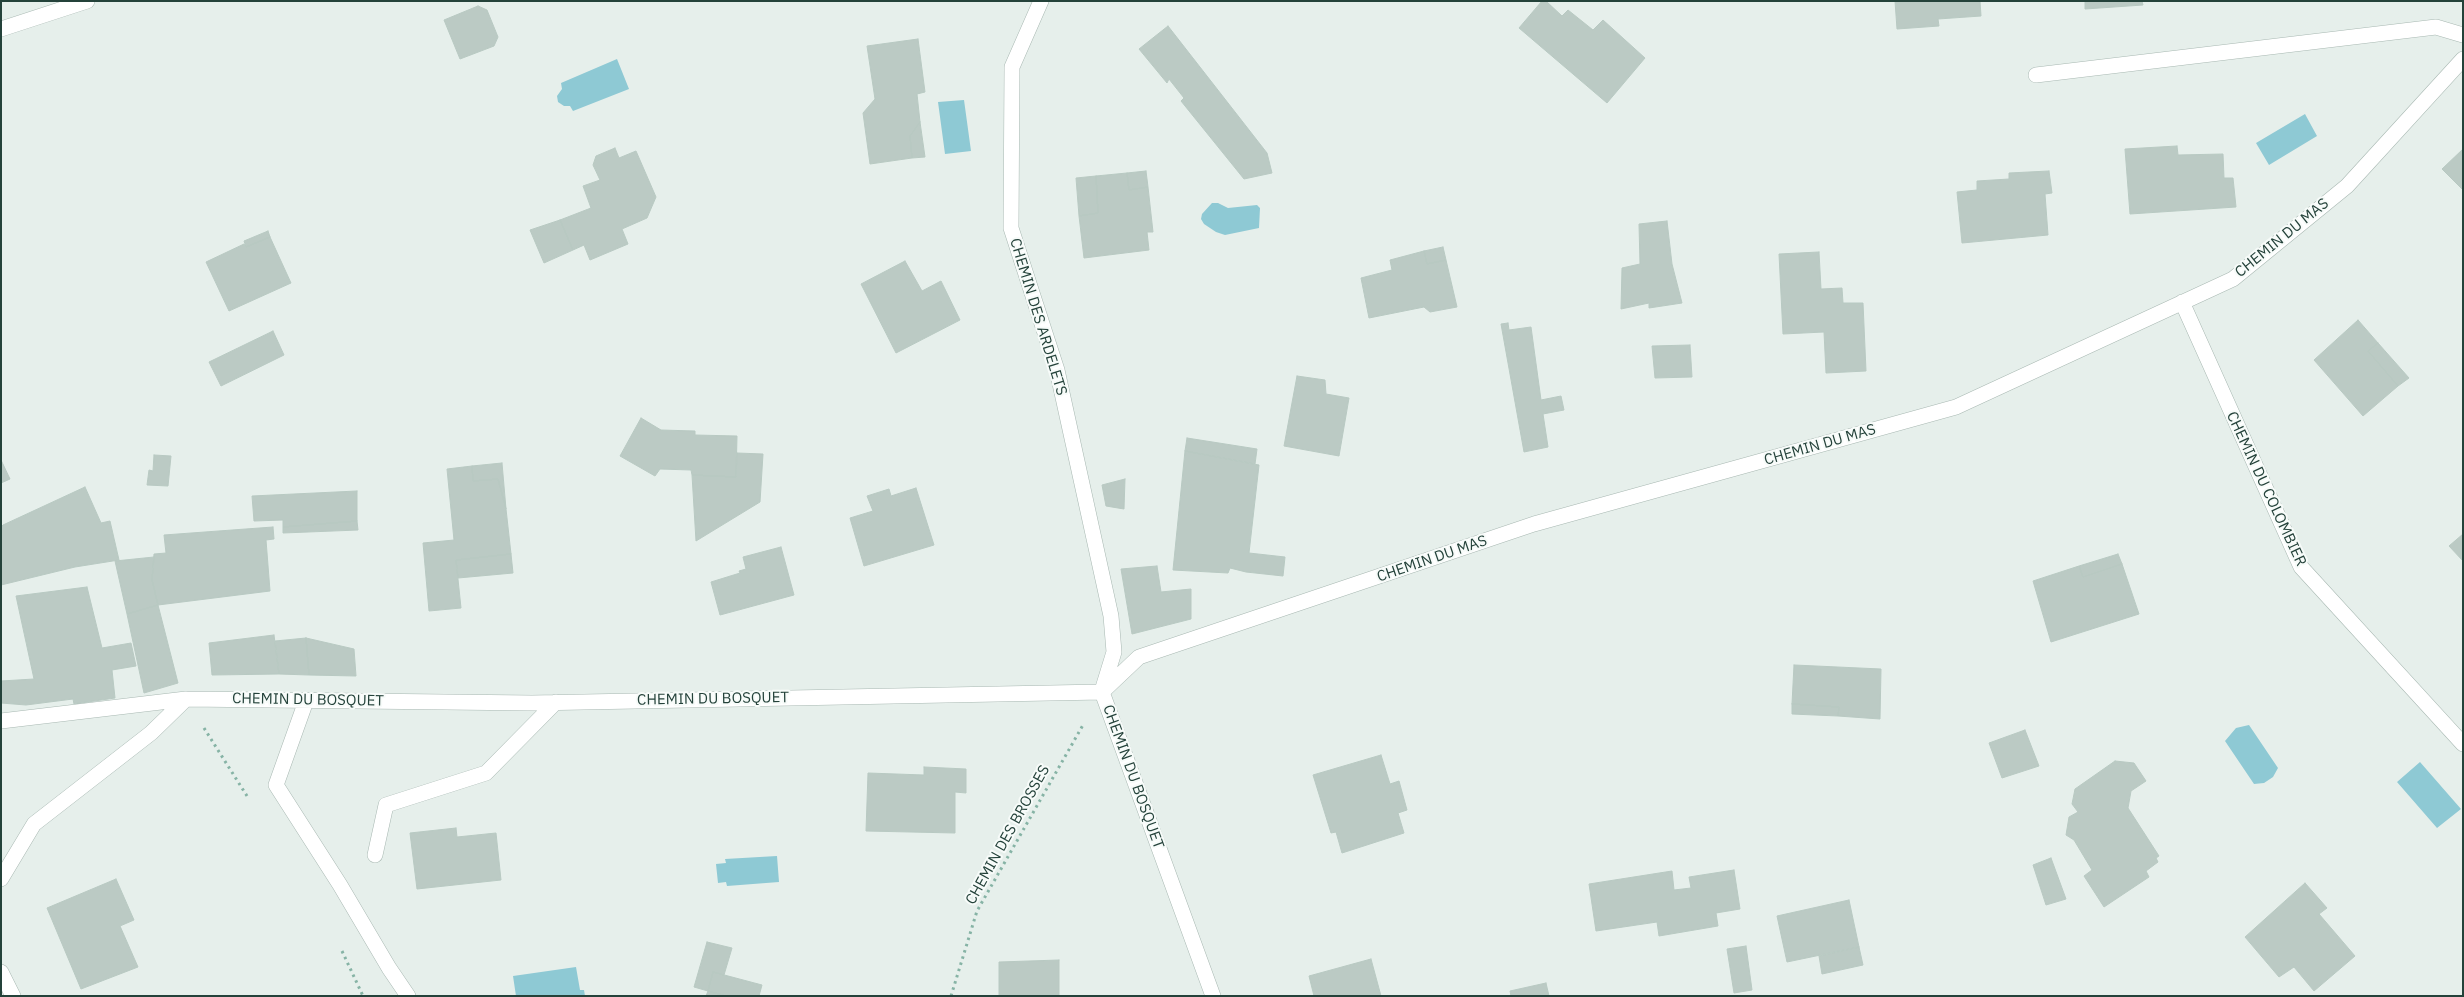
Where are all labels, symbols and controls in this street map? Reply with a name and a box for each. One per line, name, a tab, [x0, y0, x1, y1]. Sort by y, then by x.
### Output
street label: CHEMIN DU MAS	[2232, 195, 2332, 281]
street label: CHEMIN DES ARDELETS	[1005, 236, 1071, 398]
street label: CHEMIN DU COLOMBIER	[2222, 409, 2310, 569]
street label: CHEMIN DU MAS	[1762, 420, 1878, 470]
street label: CHEMIN DU MAS	[1375, 532, 1489, 586]
street label: CHEMIN DU BOSQUET	[637, 689, 789, 709]
street label: CHEMIN DU BOSQUET	[232, 690, 384, 710]
street label: CHEMIN DU BOSQUET	[1099, 703, 1167, 851]
street label: CHEMIN DES BROSSES	[962, 762, 1054, 908]

